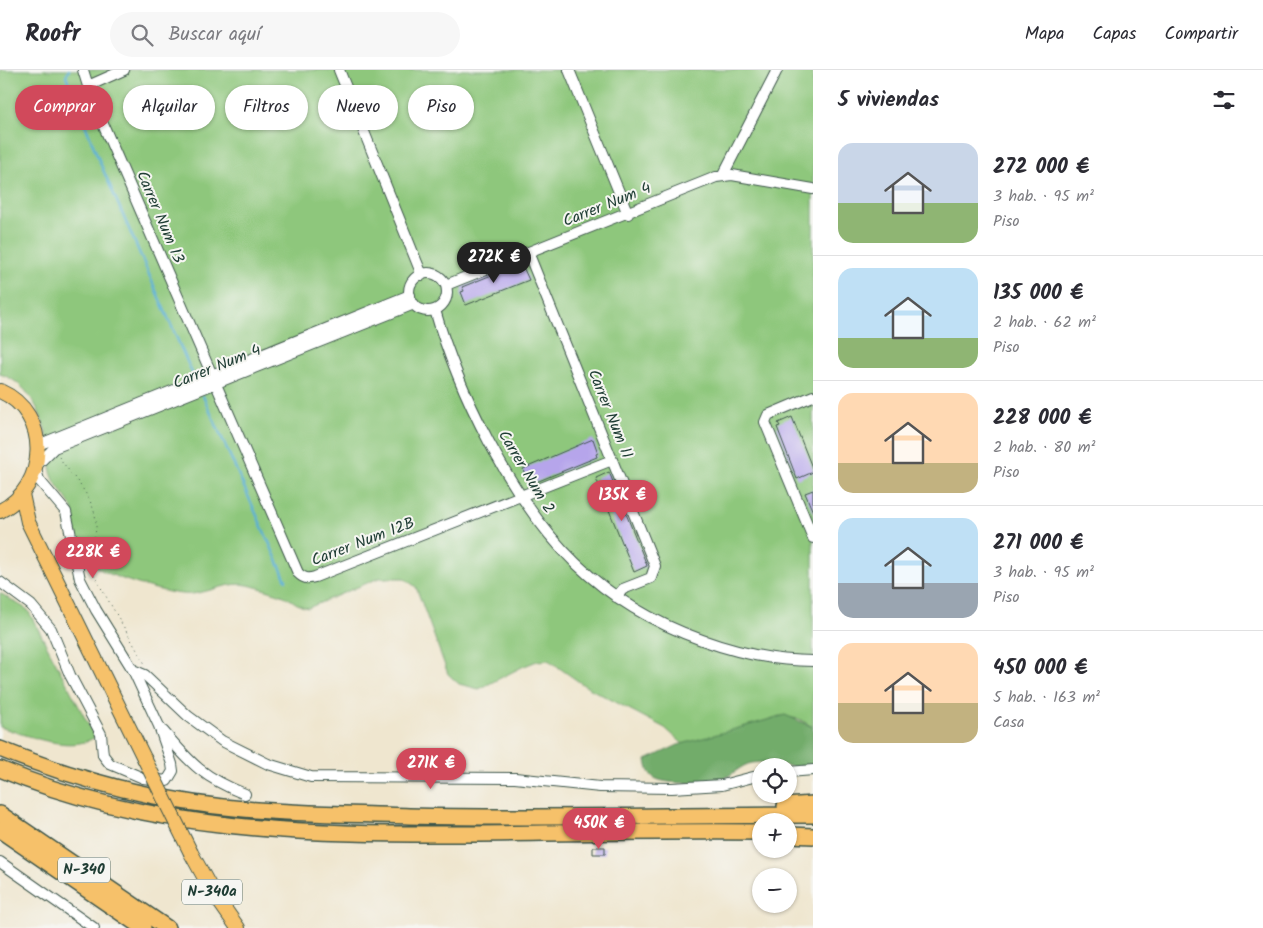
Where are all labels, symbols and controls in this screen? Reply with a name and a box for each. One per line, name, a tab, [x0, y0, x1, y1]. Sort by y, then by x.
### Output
search box	[110, 12, 460, 57]
text: Roofr	[25, 15, 80, 54]
text: Buscar aquí	[168, 20, 261, 50]
text: Mapa	[1025, 20, 1065, 49]
text: Capas	[1093, 20, 1137, 49]
text: Compartir	[1165, 20, 1238, 49]
icon: search	[128, 21, 156, 49]
text: 5 viviendas	[838, 84, 939, 117]
chip: Comprar	[15, 85, 113, 130]
chip: Alquilar	[123, 85, 215, 130]
chip: Filtros	[225, 85, 308, 130]
chip: Nuevo	[318, 85, 398, 130]
chip: Piso	[408, 85, 474, 130]
icon: filters	[1210, 86, 1238, 114]
text: 272 000 €	[993, 151, 1089, 184]
icon: home	[878, 163, 938, 223]
street label: Carrer Num 13	[129, 167, 191, 267]
street label: Carrer Num 4	[559, 176, 655, 234]
text: 3 hab. · 95 m²	[993, 184, 1094, 209]
text: Piso	[993, 209, 1020, 234]
pin: 272K €	[453, 242, 535, 284]
text: 272K €	[468, 245, 520, 270]
text: 135 000 €	[993, 277, 1083, 310]
icon: home	[878, 288, 938, 348]
text: 2 hab. · 62 m²	[993, 310, 1096, 335]
text: Piso	[993, 335, 1020, 360]
street label: Carrer Num 4	[169, 338, 265, 396]
street label: Carrer Num 11	[581, 366, 639, 462]
text: 228 000 €	[993, 402, 1092, 435]
icon: home	[878, 413, 938, 473]
street label: Carrer Num 2	[491, 425, 561, 519]
text: 2 hab. · 80 m²	[993, 435, 1095, 460]
text: Piso	[993, 460, 1020, 485]
pin: 135K €	[581, 480, 663, 522]
text: 135K €	[598, 483, 646, 508]
street label: Carrer Num 12B	[308, 511, 418, 573]
text: 271 000 €	[993, 527, 1083, 560]
pin: 228K €	[52, 536, 134, 579]
icon: home	[878, 538, 938, 598]
text: 228K €	[66, 540, 120, 565]
text: 3 hab. · 95 m²	[993, 560, 1094, 585]
text: Piso	[993, 585, 1020, 610]
text: 450 000 €	[993, 652, 1088, 685]
icon: home	[878, 663, 938, 723]
text: 5 hab. · 163 m²	[993, 685, 1100, 710]
text: Casa	[993, 710, 1024, 735]
pin: 271K €	[390, 748, 472, 790]
text: 271K €	[407, 751, 455, 776]
map controls	[752, 758, 797, 913]
button: locate	[752, 758, 797, 803]
pin: 450K €	[558, 808, 640, 850]
text: 450K €	[574, 811, 624, 836]
button: +	[752, 813, 797, 858]
road number: N-340	[58, 858, 110, 882]
button: −	[752, 868, 797, 913]
road number: N-340a	[182, 880, 242, 904]

